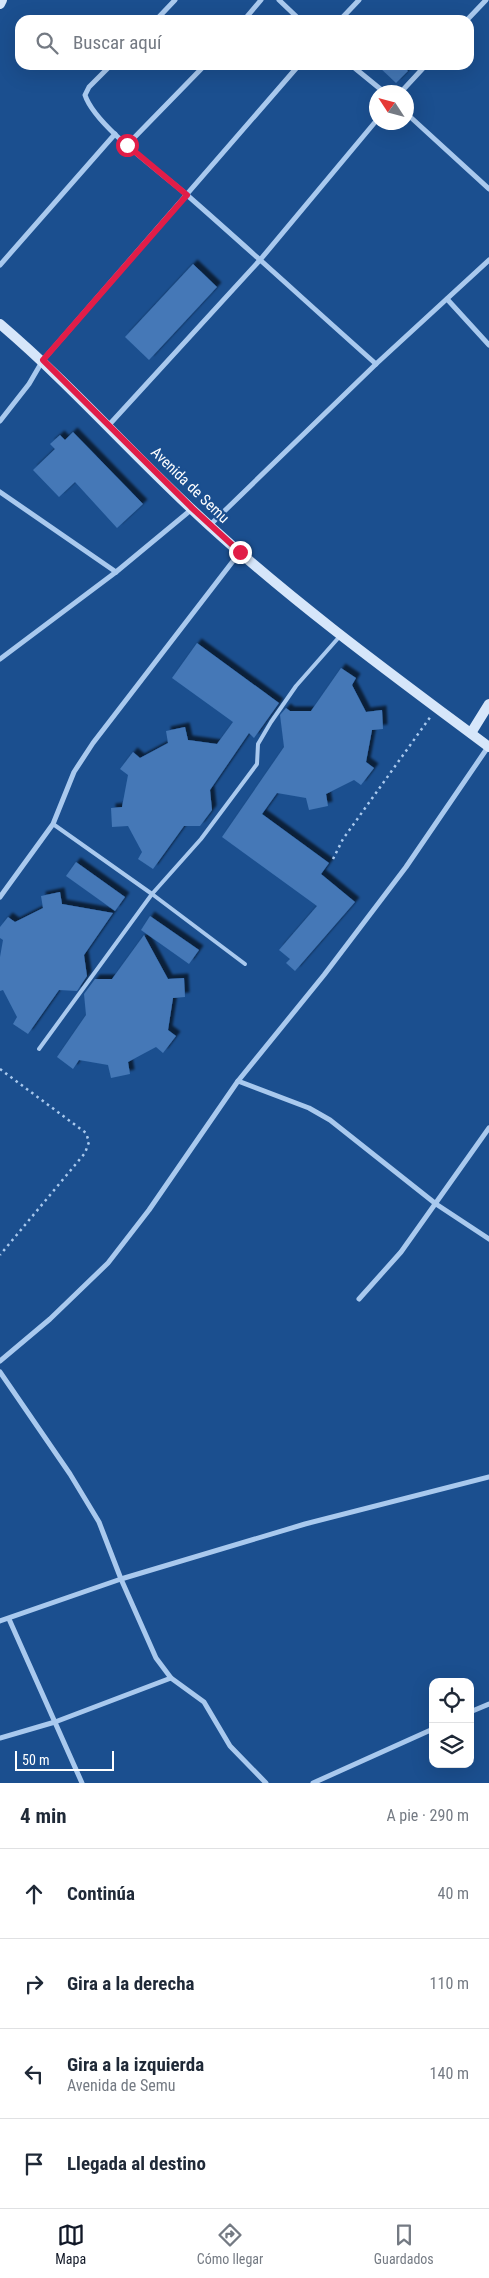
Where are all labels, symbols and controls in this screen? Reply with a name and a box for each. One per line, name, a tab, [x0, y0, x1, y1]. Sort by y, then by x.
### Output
search box	[15, 15, 474, 70]
icon: search	[33, 29, 61, 57]
text: Buscar aquí	[73, 31, 162, 54]
north arrow	[369, 85, 414, 130]
route start	[116, 134, 139, 157]
street label: Avenida de Semu	[147, 443, 233, 527]
route end	[229, 541, 252, 564]
map controls	[429, 1678, 474, 1768]
button: locate	[429, 1678, 474, 1723]
button: layers	[429, 1723, 474, 1768]
scale bar	[15, 1748, 114, 1771]
text: 50 m	[22, 1752, 50, 1768]
text: 4 min	[20, 1804, 67, 1828]
text: A pie · 290 m	[386, 1806, 469, 1825]
icon: ahead	[20, 1880, 48, 1908]
text: Continúa	[67, 1882, 135, 1905]
text: 40 m	[437, 1884, 469, 1903]
icon: right	[20, 1970, 48, 1998]
text: Gira a la derecha	[67, 1972, 194, 1995]
text: 110 m	[430, 1974, 469, 1993]
text: Gira a la izquierda	[67, 2053, 204, 2076]
icon: left	[20, 2060, 48, 2088]
text: 140 m	[430, 2064, 469, 2083]
text: Avenida de Semu	[67, 2076, 175, 2095]
icon: arrive	[20, 2150, 48, 2178]
text: Llegada al destino	[67, 2152, 206, 2175]
tab: Mapa	[55, 2221, 86, 2267]
tab: Cómo llegar	[197, 2221, 263, 2267]
tab: Guardados	[374, 2221, 434, 2267]

